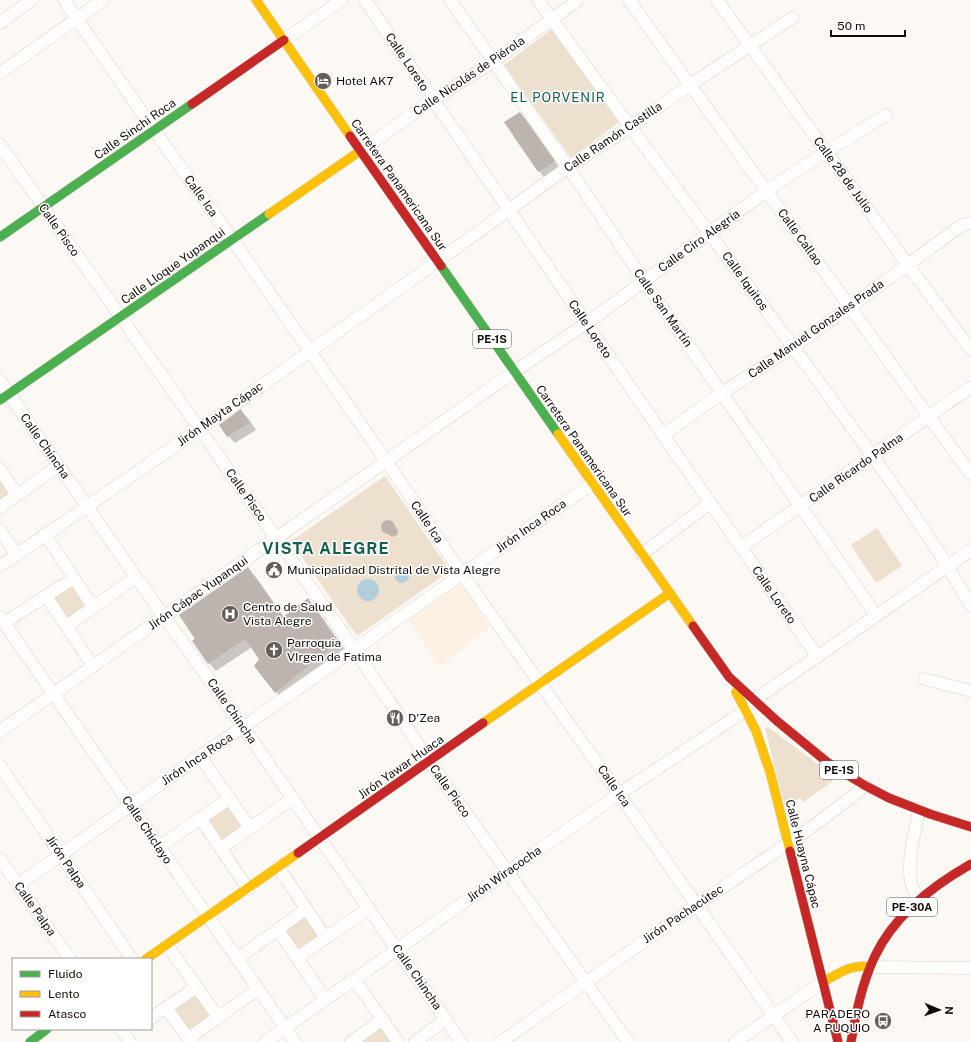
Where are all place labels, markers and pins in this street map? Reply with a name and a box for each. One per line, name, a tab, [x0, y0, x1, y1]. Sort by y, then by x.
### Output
hotel icon: Hotel AK7	[313, 71, 333, 91]
place label: Hotel AK7	[336, 74, 393, 88]
public building icon: Municipalidad Distrital de Vista Alegre	[264, 560, 284, 580]
place label: Municipalidad Distrital de Vista Alegre	[287, 563, 501, 577]
place label: Centro de Salud Vista Alegre	[243, 600, 332, 628]
hospital icon: Centro de Salud Vista Alegre	[220, 604, 240, 624]
place label: Parroquia VIrgen de Fatima	[287, 636, 382, 664]
church icon: Parroquia VIrgen de Fatima	[264, 640, 284, 660]
restaurant icon: D'Zea	[385, 708, 405, 728]
place label: D'Zea	[408, 711, 440, 725]
place label: PARADERO A PUQUIO	[805, 1007, 870, 1035]
bus stop icon: PARADERO A PUQUIO	[873, 1011, 893, 1031]

